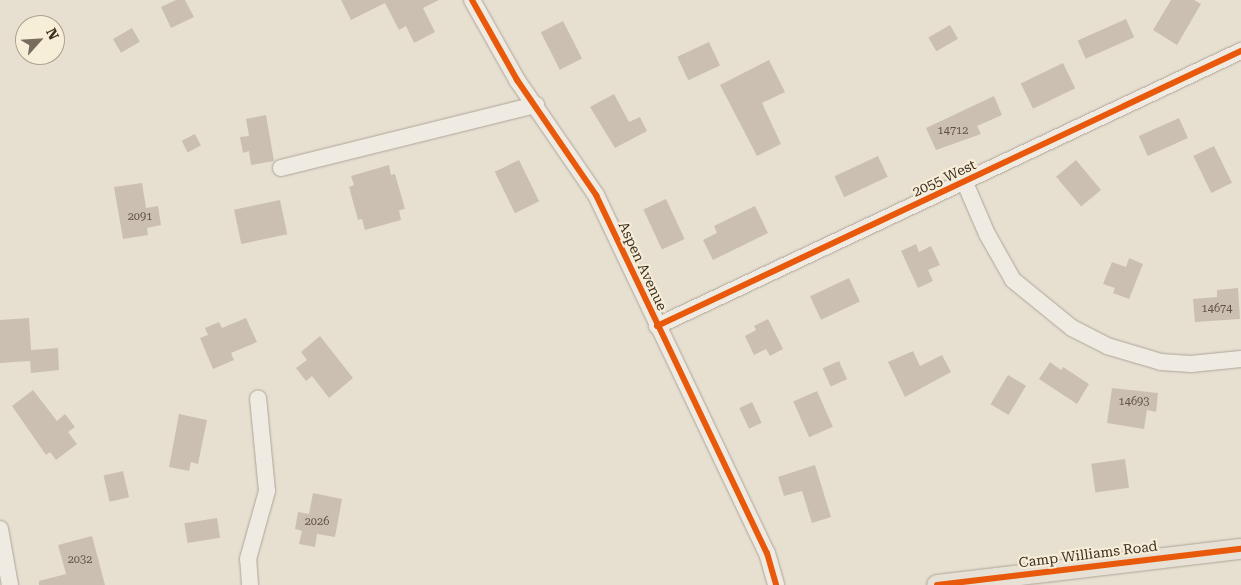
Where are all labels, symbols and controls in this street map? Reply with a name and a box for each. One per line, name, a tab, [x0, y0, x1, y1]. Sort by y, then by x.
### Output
north arrow	[15, 15, 65, 65]
text: N	[43, 26, 62, 42]
house number: 14712	[938, 124, 968, 138]
street label: 2055 West	[910, 156, 978, 200]
house number: 2091	[128, 210, 152, 224]
street label: Aspen Avenue	[615, 219, 671, 313]
house number: 14674	[1202, 302, 1232, 316]
house number: 14693	[1119, 395, 1149, 409]
house number: 2026	[305, 515, 329, 529]
street label: Camp Williams Road	[1018, 537, 1158, 571]
house number: 2032	[68, 553, 92, 567]

